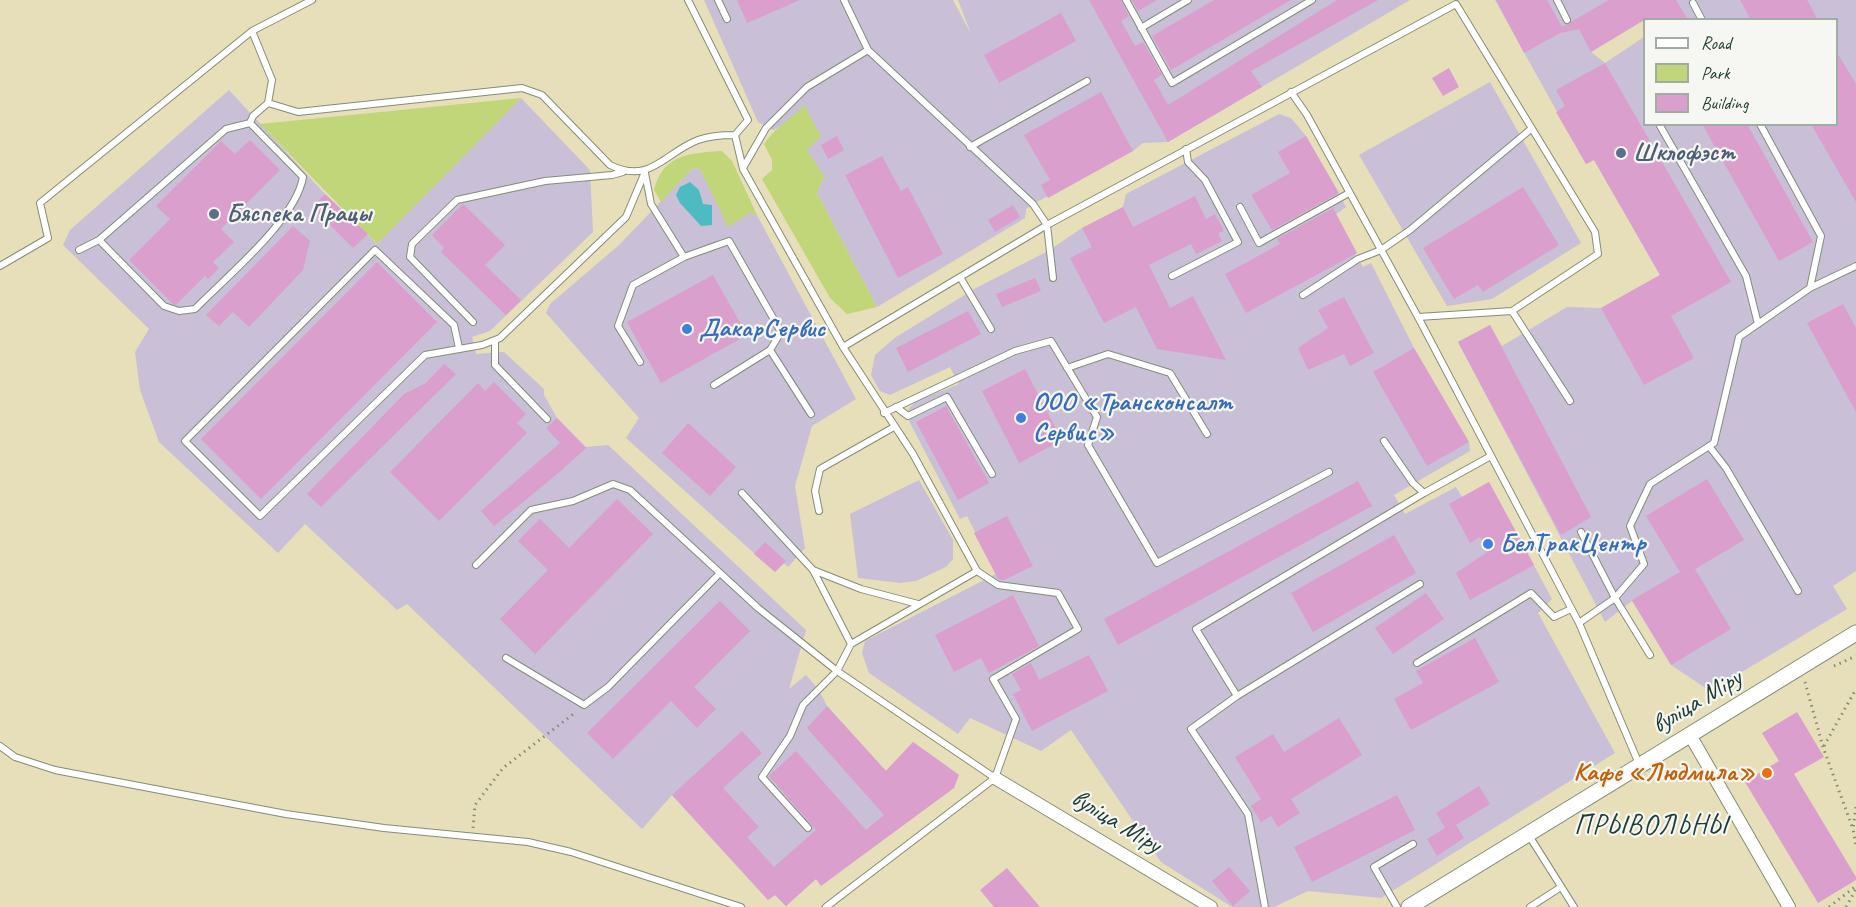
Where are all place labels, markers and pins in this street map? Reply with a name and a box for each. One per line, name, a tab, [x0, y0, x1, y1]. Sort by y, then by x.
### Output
place label: Шклофэст	[1633, 137, 1735, 169]
marker: Шклофэст	[1614, 146, 1628, 160]
place label: Бяспека Працы	[226, 198, 371, 230]
marker: Бяспека Працы	[207, 207, 221, 221]
place label: ДакарСервис	[699, 313, 825, 345]
marker: ДакарСервис	[680, 322, 694, 336]
place label: ООО «Трансконсалт Сервис»	[1033, 387, 1232, 448]
marker: ООО «Трансконсалт Сервис»	[1014, 411, 1028, 425]
place label: БелТракЦентр	[1500, 528, 1646, 560]
marker: БелТракЦентр	[1481, 537, 1495, 551]
place label: Кафе «Людмила»	[1574, 757, 1755, 789]
marker: Кафе «Людмила»	[1760, 766, 1774, 780]

